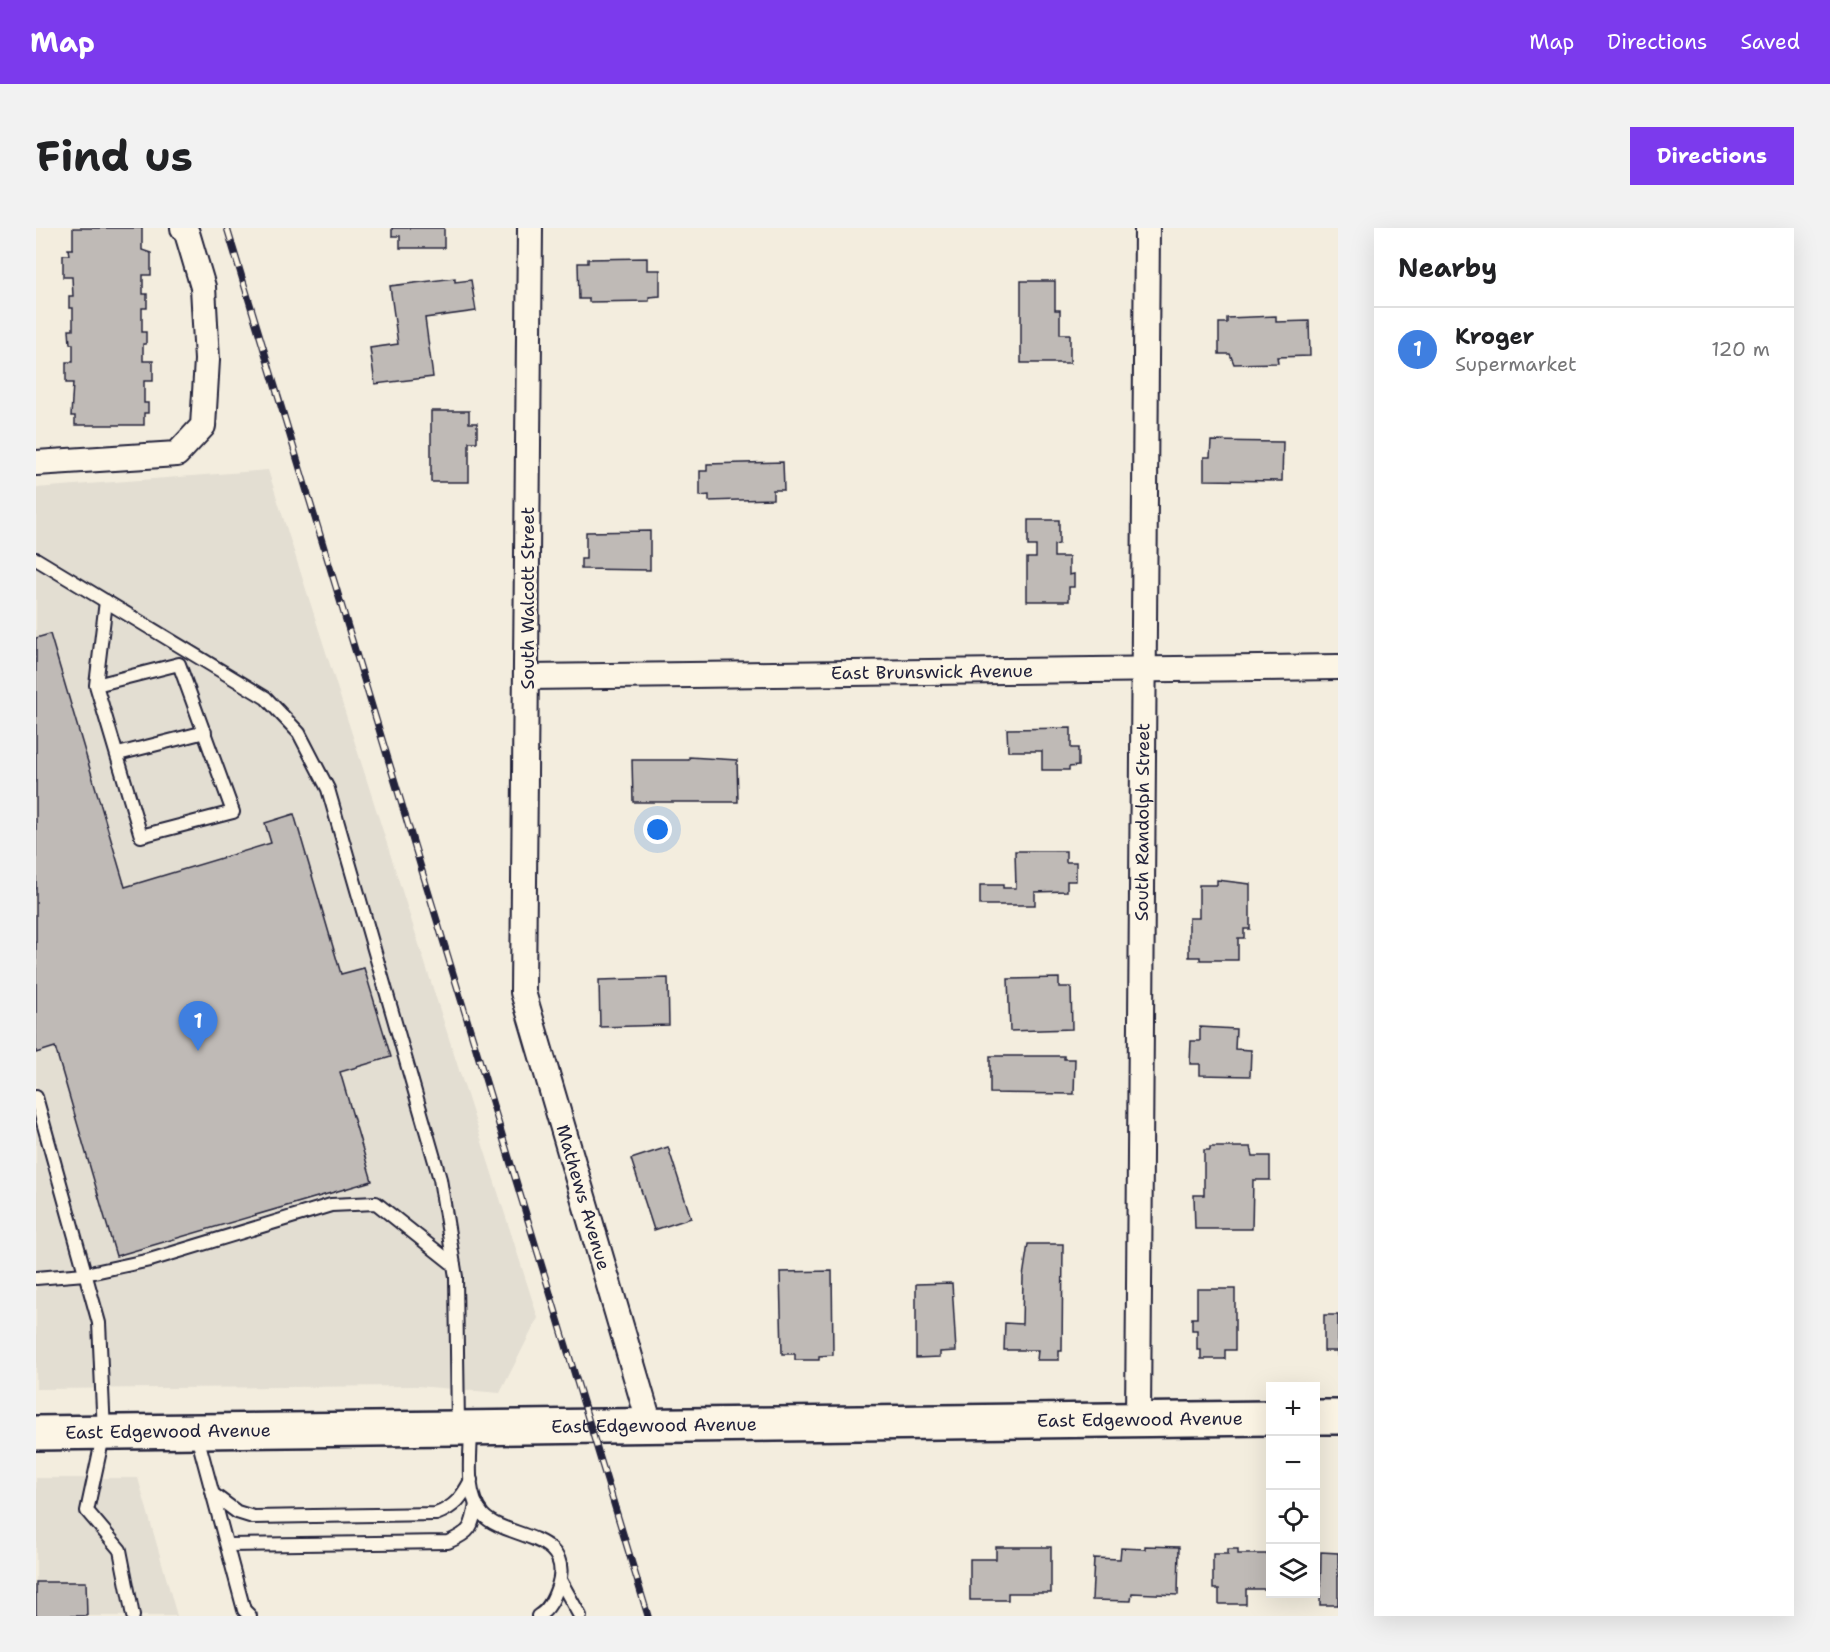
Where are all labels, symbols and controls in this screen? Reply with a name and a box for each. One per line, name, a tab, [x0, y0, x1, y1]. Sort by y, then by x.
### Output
text: Map	[30, 23, 95, 61]
text: Map	[1529, 28, 1574, 56]
text: Directions	[1607, 28, 1707, 56]
text: Saved	[1740, 28, 1800, 56]
button: Directions	[1630, 127, 1794, 185]
text: Find us	[36, 128, 193, 184]
text: Nearby	[1398, 250, 1497, 285]
text: Kroger	[1455, 322, 1534, 351]
text: 1	[1413, 336, 1422, 362]
text: 120 m	[1711, 336, 1770, 362]
text: Supermarket	[1455, 351, 1577, 377]
street label: South Walcott Street	[516, 506, 540, 689]
street label: East Brunswick Avenue	[831, 659, 1033, 685]
street label: South Randolph Street	[1130, 723, 1155, 921]
your location	[643, 815, 672, 844]
pin: 1	[178, 1002, 218, 1051]
street label: Mathews Avenue	[550, 1122, 616, 1273]
map controls	[1266, 1382, 1320, 1598]
button: +	[1266, 1382, 1320, 1436]
street label: East Edgewood Avenue	[1037, 1406, 1243, 1433]
street label: East Edgewood Avenue	[551, 1412, 757, 1439]
street label: East Edgewood Avenue	[65, 1418, 271, 1445]
button: −	[1266, 1436, 1320, 1490]
button: locate	[1266, 1490, 1320, 1544]
button: layers	[1266, 1544, 1320, 1598]

